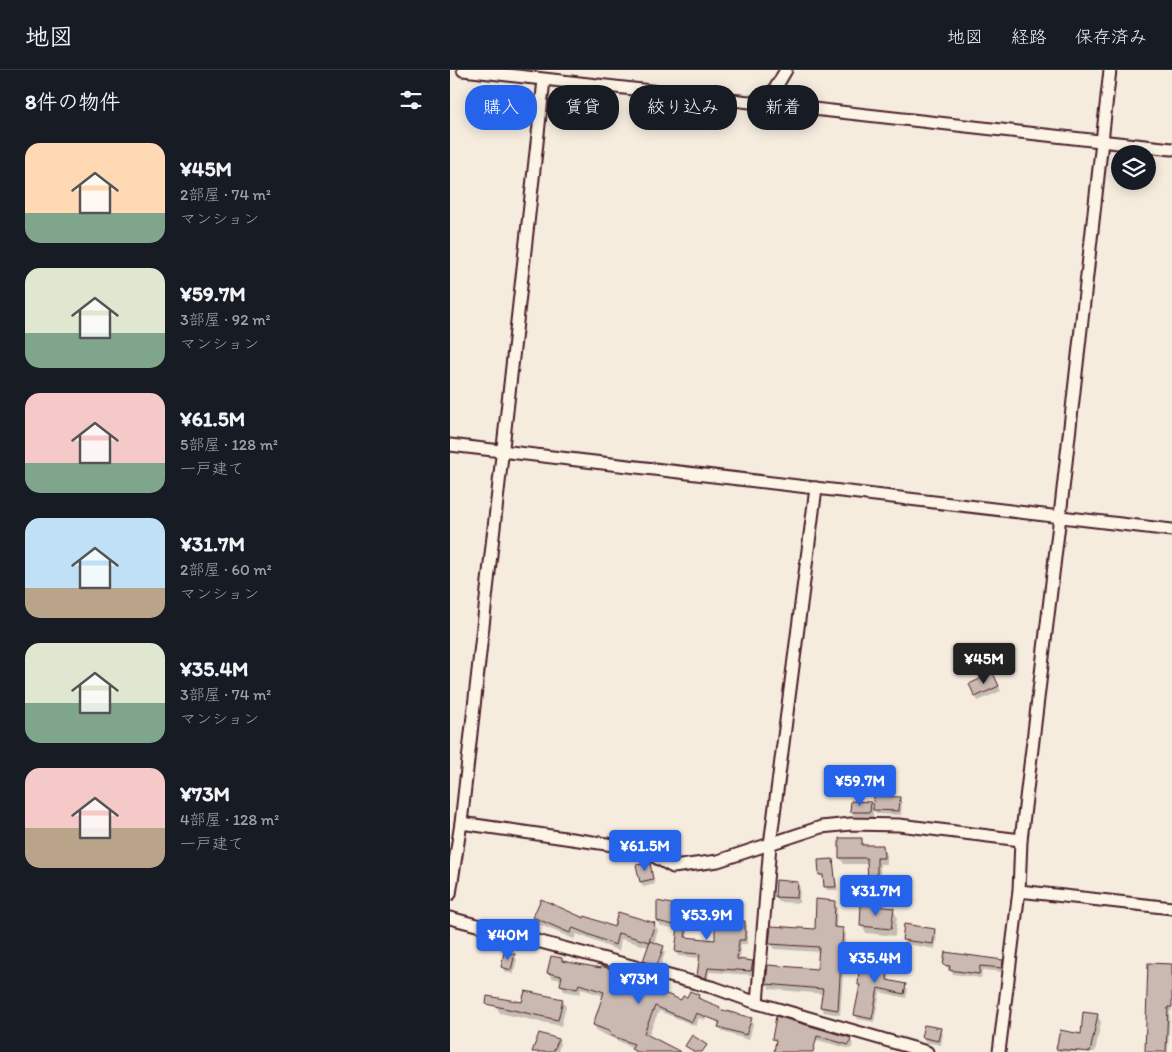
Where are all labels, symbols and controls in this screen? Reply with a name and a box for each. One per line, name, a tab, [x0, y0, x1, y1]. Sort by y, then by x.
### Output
text: 地図	[25, 22, 73, 51]
text: 地図	[947, 26, 983, 48]
text: 経路	[1011, 26, 1047, 48]
text: 保存済み	[1075, 26, 1147, 48]
chip: 購入	[465, 85, 537, 130]
chip: 賃貸	[547, 85, 619, 130]
chip: 絞り込み	[629, 85, 737, 130]
chip: 新着	[747, 85, 819, 130]
icon: filters	[397, 86, 425, 114]
text: 8件の物件	[25, 89, 121, 114]
map controls	[1111, 145, 1156, 190]
button: layers	[1111, 145, 1156, 190]
text: ¥45M	[180, 156, 232, 181]
icon: home	[65, 163, 125, 223]
text: 2部屋 · 74 m²	[180, 185, 271, 204]
text: マンション	[180, 209, 259, 228]
text: ¥59.7M	[180, 281, 246, 306]
icon: home	[65, 288, 125, 348]
text: 3部屋 · 92 m²	[180, 310, 271, 329]
text: マンション	[180, 334, 259, 353]
text: ¥61.5M	[180, 406, 245, 431]
icon: home	[65, 413, 125, 473]
text: 5部屋 · 128 m²	[180, 435, 278, 454]
text: 一戸建て	[180, 459, 244, 478]
text: ¥31.7M	[180, 531, 245, 556]
icon: home	[65, 538, 125, 598]
text: 2部屋 · 60 m²	[180, 560, 272, 579]
text: マンション	[180, 584, 259, 603]
pin: ¥45M	[954, 642, 1014, 685]
text: ¥45M	[964, 649, 1004, 668]
text: ¥35.4M	[180, 656, 249, 681]
icon: home	[65, 663, 125, 723]
text: 3部屋 · 74 m²	[180, 685, 271, 704]
text: マンション	[180, 709, 259, 728]
pin: ¥59.7M	[819, 764, 901, 807]
text: ¥59.7M	[835, 771, 885, 790]
text: ¥73M	[180, 781, 230, 806]
icon: home	[65, 788, 125, 848]
text: 4部屋 · 128 m²	[180, 810, 279, 829]
pin: ¥61.5M	[604, 830, 686, 872]
text: 一戸建て	[180, 834, 244, 853]
text: ¥61.5M	[620, 836, 670, 855]
pin: ¥31.7M	[835, 874, 917, 917]
text: ¥31.7M	[851, 881, 901, 900]
pin: ¥53.9M	[666, 898, 748, 941]
text: ¥53.9M	[682, 905, 732, 924]
pin: ¥40M	[478, 918, 538, 961]
text: ¥40M	[487, 925, 529, 944]
pin: ¥35.4M	[834, 942, 916, 984]
text: ¥35.4M	[849, 948, 901, 967]
pin: ¥73M	[609, 962, 669, 1005]
text: ¥73M	[620, 969, 658, 988]

